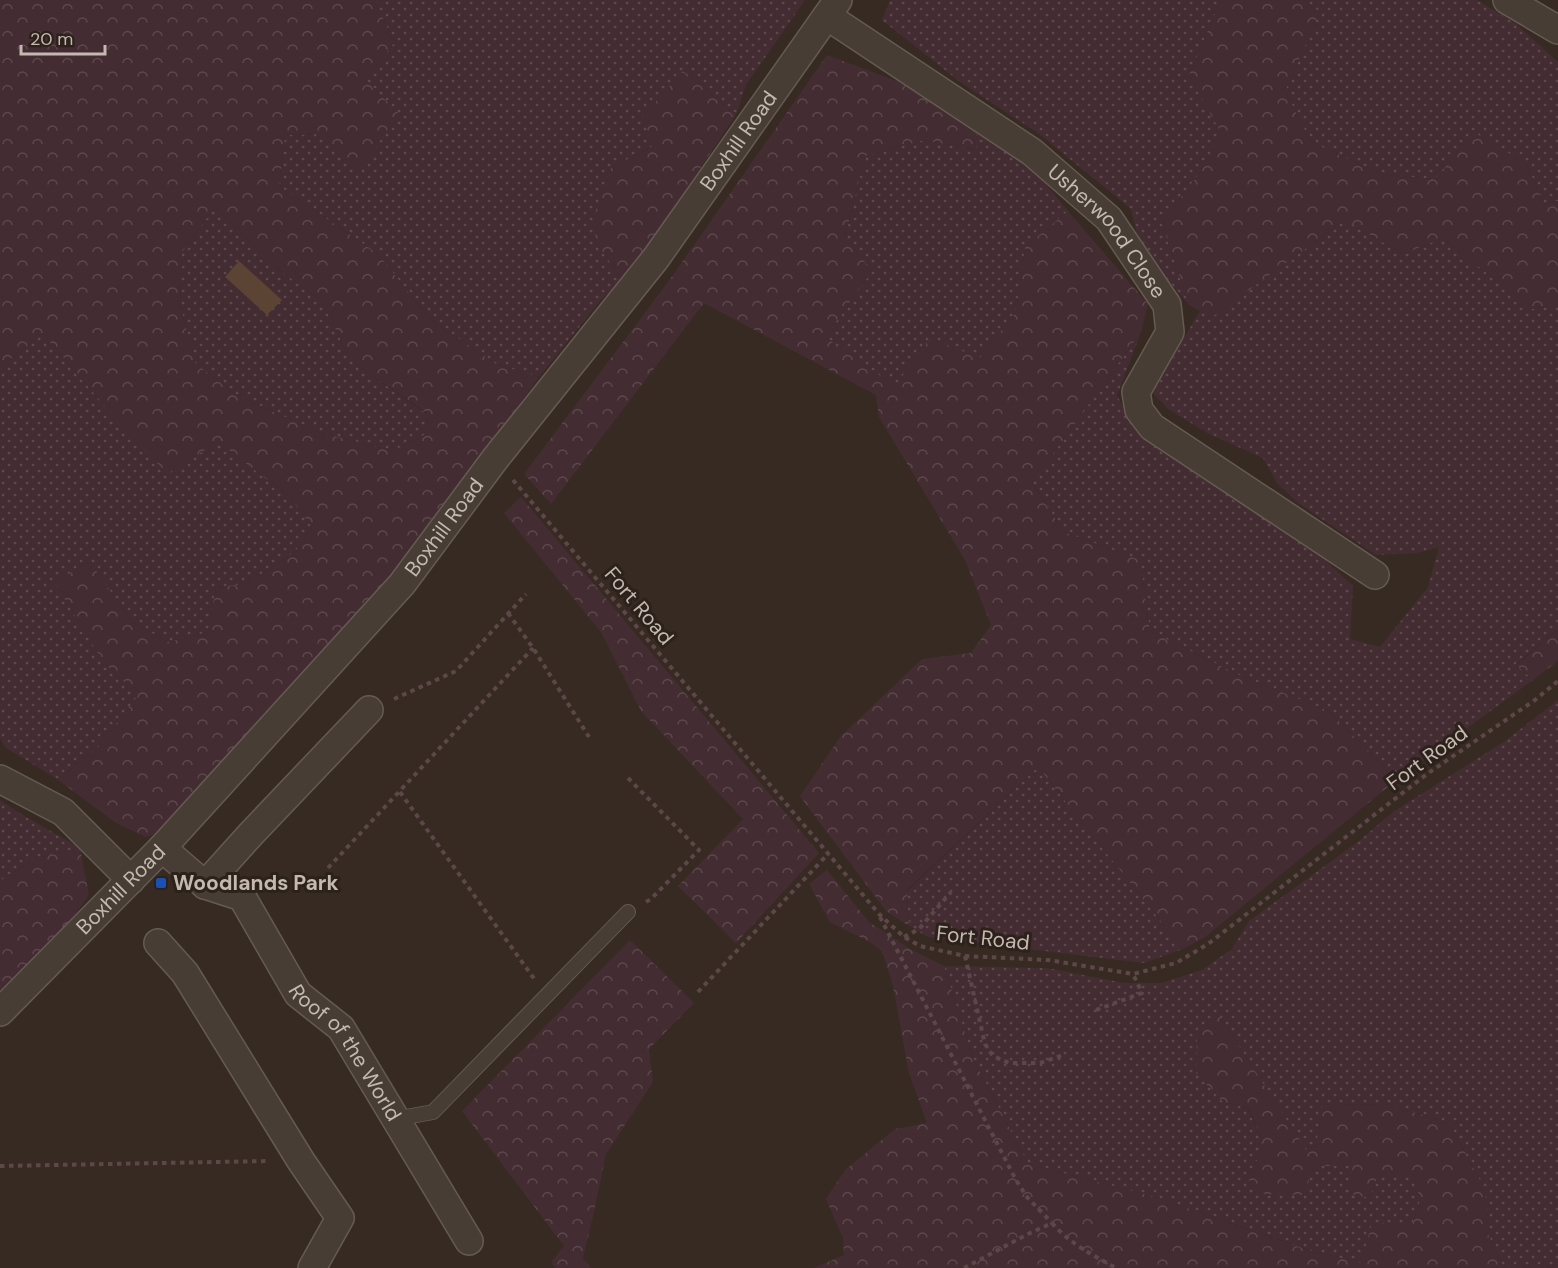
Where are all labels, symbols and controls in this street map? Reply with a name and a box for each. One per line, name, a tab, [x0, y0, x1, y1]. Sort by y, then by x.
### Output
scale bar	[21, 18, 105, 56]
text: 20 m	[30, 27, 73, 51]
street label: Boxhill Road	[694, 85, 784, 196]
street label: Usherwood Close	[1042, 158, 1173, 304]
street label: Boxhill Road	[398, 472, 490, 582]
street label: Fort Road	[598, 561, 680, 651]
street label: Fort Road	[1381, 719, 1473, 797]
street label: Boxhill Road	[70, 838, 172, 941]
place label: Woodlands Park	[173, 869, 339, 897]
marker: Woodlands Park	[154, 876, 168, 890]
street label: Fort Road	[935, 919, 1031, 957]
street label: Roof of the World	[282, 980, 408, 1126]

